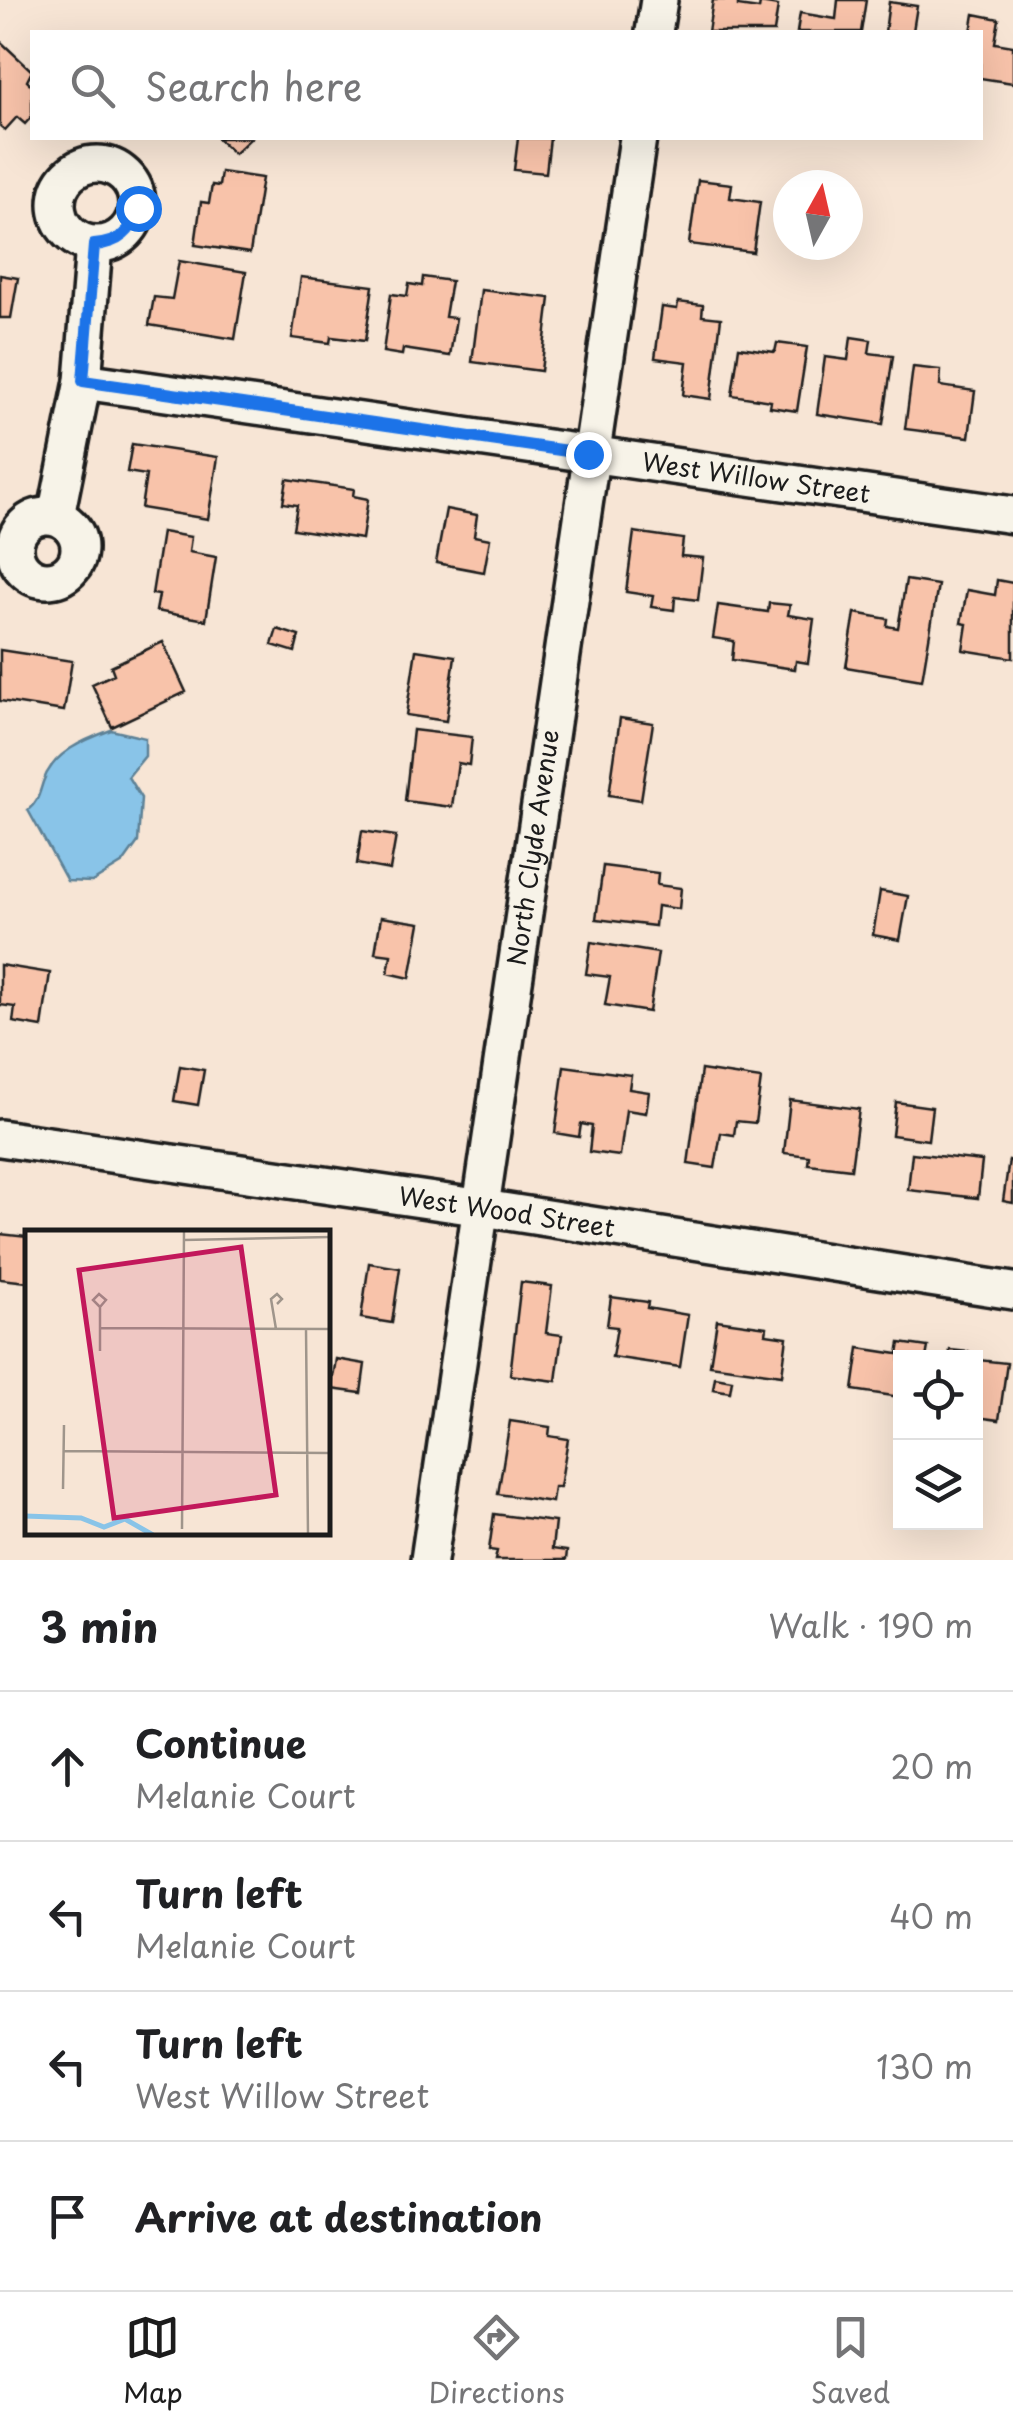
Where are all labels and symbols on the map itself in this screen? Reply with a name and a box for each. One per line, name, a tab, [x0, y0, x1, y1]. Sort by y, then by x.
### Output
north arrow	[773, 170, 863, 260]
route start	[116, 186, 162, 232]
route end	[566, 432, 612, 478]
street label: West Willow Street	[640, 442, 873, 512]
street label: North Clyde Avenue	[497, 727, 568, 968]
street label: West Wood Street	[396, 1176, 617, 1246]
inset map	[25, 1230, 330, 1535]

